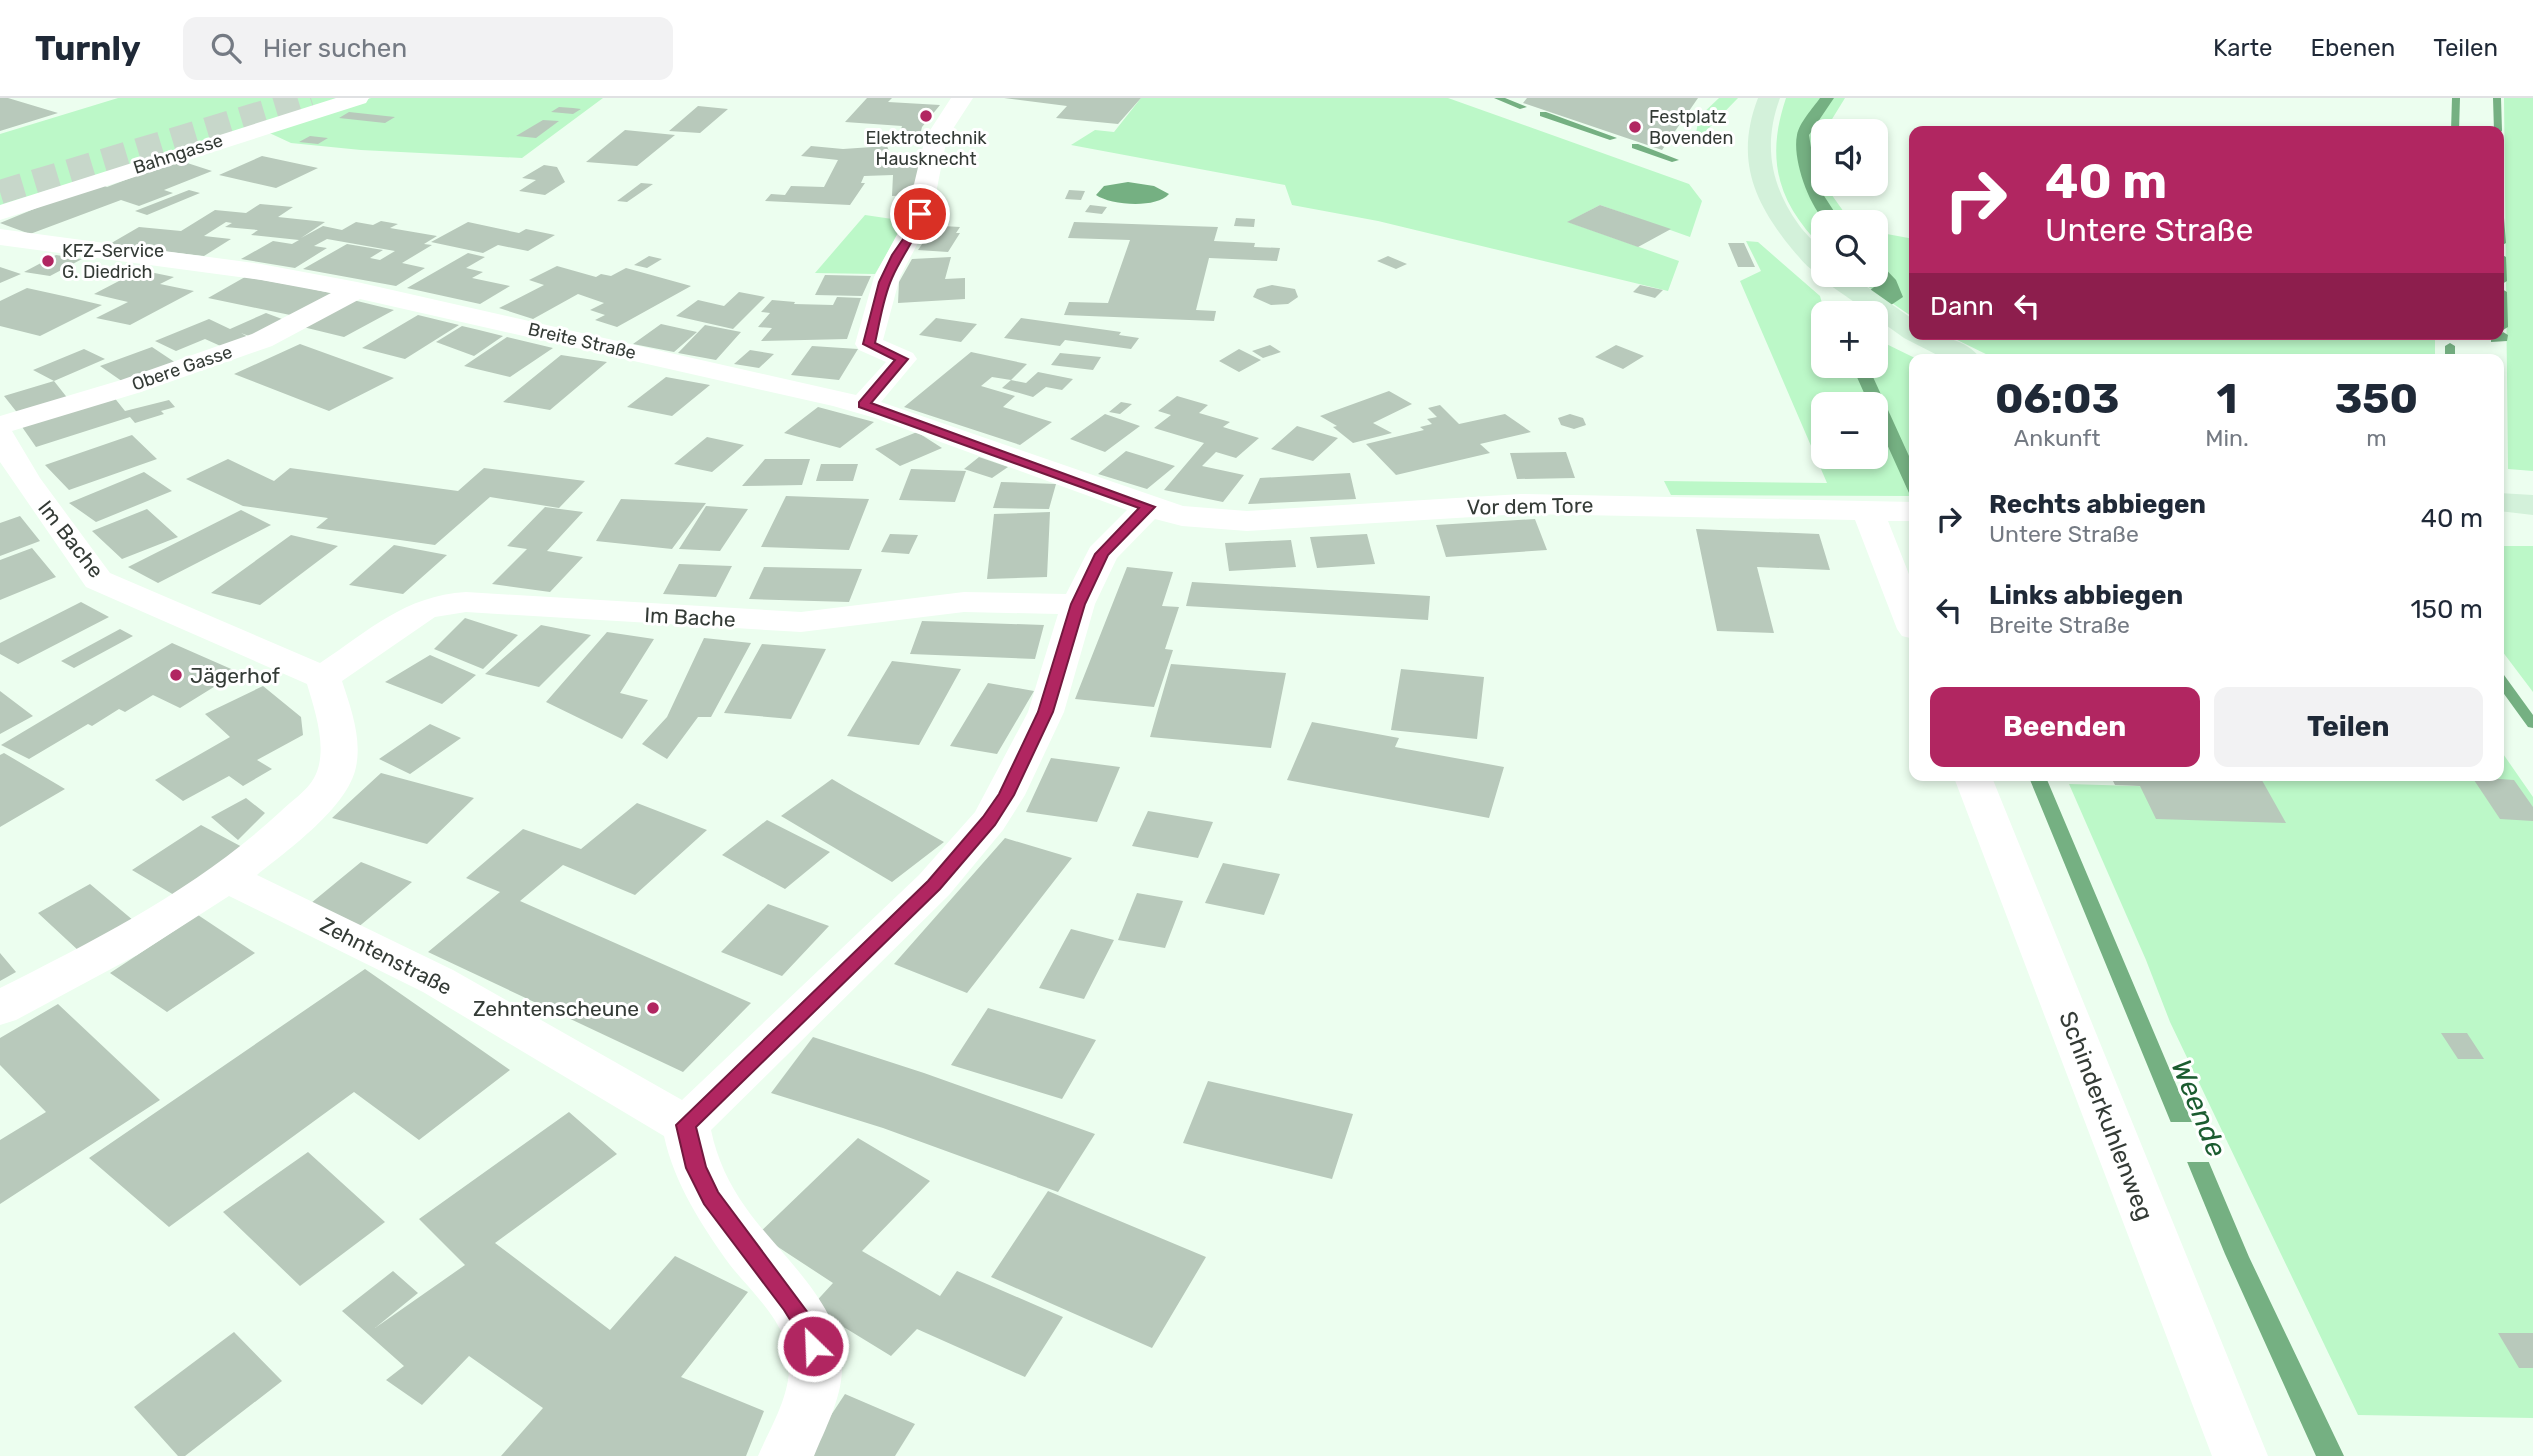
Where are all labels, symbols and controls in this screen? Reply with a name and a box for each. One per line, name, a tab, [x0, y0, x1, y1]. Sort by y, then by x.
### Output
search box	[183, 17, 673, 80]
text: Turnly	[35, 29, 141, 68]
icon: search	[207, 29, 245, 67]
text: Hier suchen	[263, 33, 407, 64]
text: Karte	[2213, 34, 2273, 62]
text: Ebenen	[2311, 34, 2395, 62]
text: Teilen	[2433, 34, 2498, 62]
place label: Festplatz Bovenden	[1649, 106, 1733, 149]
marker: Elektrotechnik Hausknecht	[918, 108, 934, 124]
marker: Festplatz Bovenden	[1627, 119, 1643, 135]
map controls	[1811, 119, 1888, 469]
button: sound	[1811, 119, 1888, 196]
place label: Elektrotechnik Hausknecht	[865, 127, 987, 170]
street label: Bahngasse	[130, 129, 226, 179]
text: 40 m	[2045, 152, 2167, 210]
icon: right	[1930, 154, 2021, 245]
pin	[890, 184, 950, 244]
icon: arrive	[901, 195, 939, 233]
button: search	[1811, 210, 1888, 287]
text: Untere Straße	[2045, 211, 2253, 249]
place label: KFZ-Service G. Diedrich	[62, 240, 164, 283]
marker: KFZ-Service G. Diedrich	[40, 253, 56, 269]
icon: left	[2008, 287, 2046, 325]
text: Dann	[1930, 291, 1994, 322]
button: +	[1811, 301, 1888, 378]
street label: Breite Straße	[526, 318, 638, 364]
street label: Obere Gasse	[129, 341, 235, 395]
text: 06:03	[1995, 374, 2119, 424]
text: 1	[2217, 374, 2237, 424]
text: 350	[2335, 374, 2418, 424]
button: −	[1811, 392, 1888, 469]
text: Ankunft	[2014, 424, 2100, 452]
text: Min.	[2205, 424, 2249, 452]
text: m	[2366, 424, 2387, 452]
text: Rechts abbiegen	[1989, 489, 2206, 520]
street label: Vor dem Tore	[1466, 492, 1594, 520]
street label: Im Bache	[33, 495, 109, 583]
icon: right	[1930, 500, 1968, 538]
text: 40 m	[2421, 503, 2483, 534]
text: Untere Straße	[1989, 520, 2139, 548]
text: Links abbiegen	[1989, 580, 2183, 611]
icon: left	[1930, 591, 1968, 629]
text: 150 m	[2410, 594, 2483, 625]
street label: Im Bache	[644, 602, 736, 632]
text: Breite Straße	[1989, 611, 2130, 639]
place label: Jägerhof	[190, 663, 280, 688]
marker: Jägerhof	[168, 667, 184, 683]
button: Beenden	[1930, 687, 2200, 767]
button: Teilen	[2214, 687, 2483, 767]
street label: Zehntenstraße	[316, 912, 456, 1000]
place label: Zehntenscheune	[473, 996, 639, 1021]
marker: Zehntenscheune	[645, 1000, 661, 1016]
street label: Schinderkuhlenweg	[2053, 1007, 2159, 1225]
water label: Weende	[2165, 1054, 2234, 1162]
position arrow	[776, 1309, 850, 1383]

